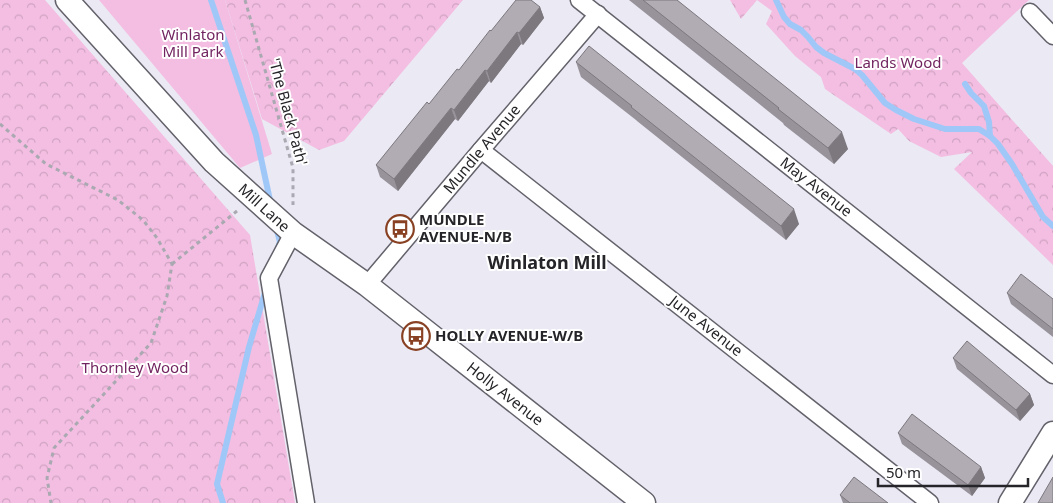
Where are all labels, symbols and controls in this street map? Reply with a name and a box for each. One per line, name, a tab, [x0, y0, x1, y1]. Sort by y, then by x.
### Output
park label: Winlaton Mill Park	[161, 24, 225, 61]
park label: Lands Wood	[855, 52, 941, 72]
street label: 'The Black Path'	[265, 56, 313, 168]
street label: Mundle Avenue	[438, 100, 524, 197]
street label: May Avenue	[776, 152, 857, 221]
street label: Mill Lane	[235, 179, 295, 236]
place label: MUNDLE AVENUE-N/B	[419, 209, 512, 246]
bus stop icon: MUNDLE AVENUE-N/B	[385, 214, 415, 244]
district label: Winlaton Mill	[487, 250, 607, 274]
street label: June Avenue	[664, 289, 747, 360]
bus stop icon: HOLLY AVENUE-W/B	[401, 321, 431, 351]
place label: HOLLY AVENUE-W/B	[435, 325, 583, 345]
park label: Thornley Wood	[82, 357, 188, 377]
street label: Holly Avenue	[463, 357, 548, 429]
scale bar	[878, 456, 1028, 488]
text: 50 m	[886, 462, 921, 482]

